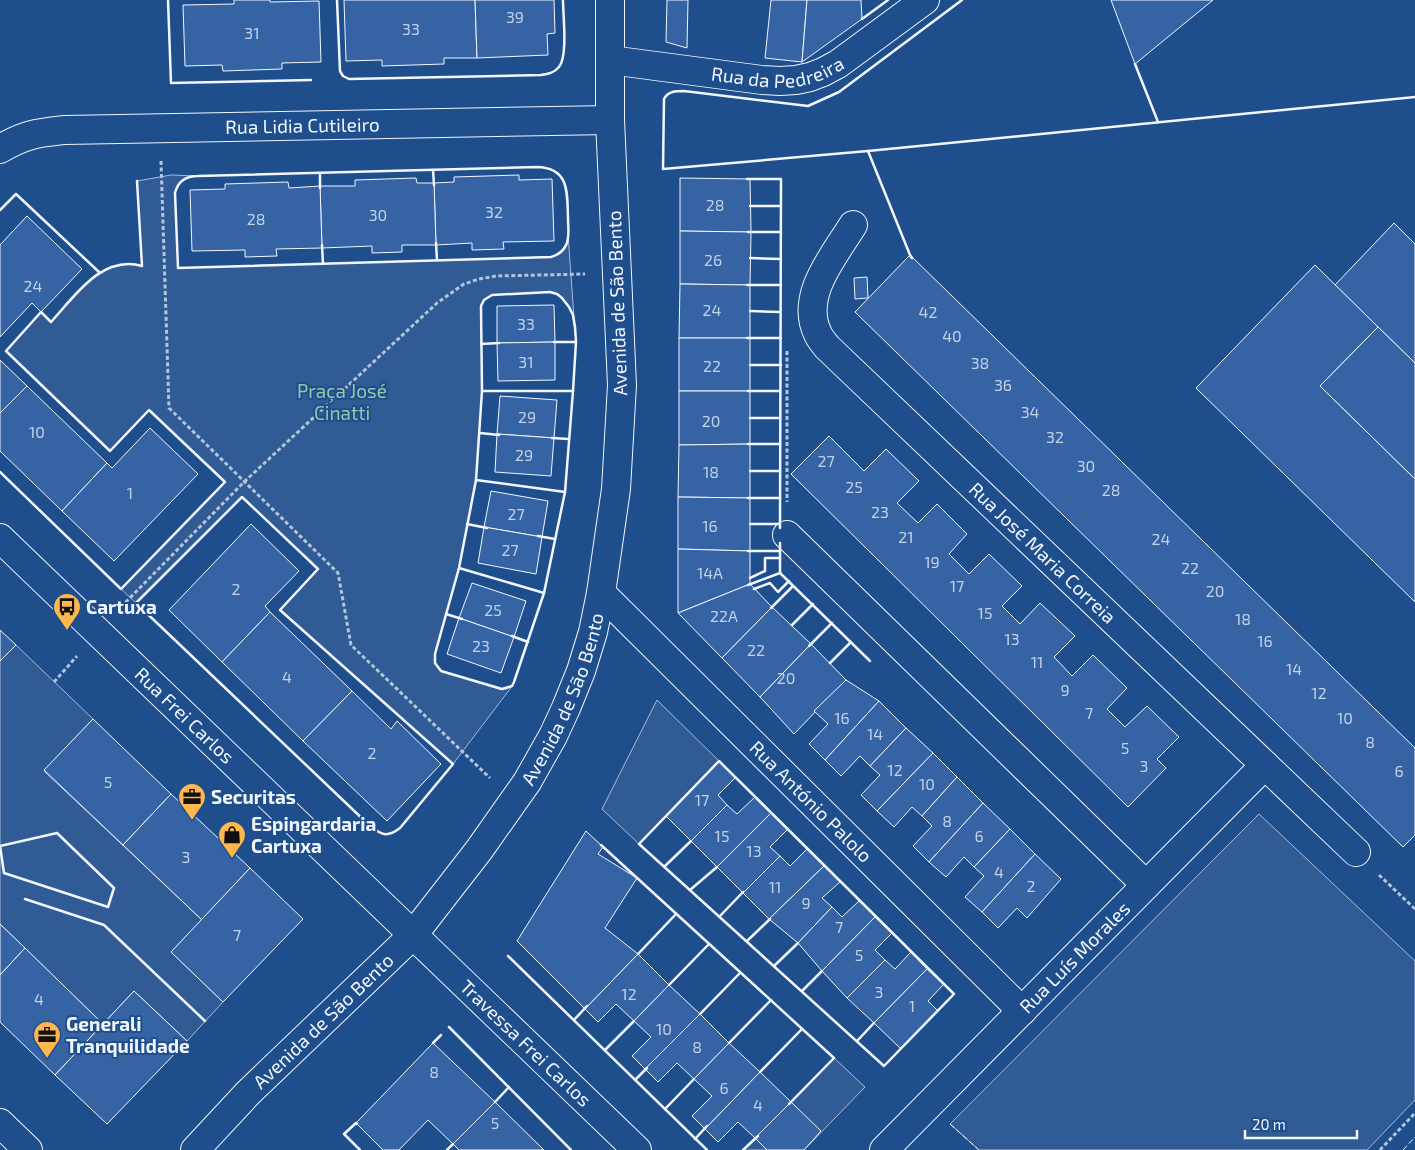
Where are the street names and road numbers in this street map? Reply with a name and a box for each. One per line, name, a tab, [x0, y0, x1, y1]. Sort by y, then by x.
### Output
street label: Rua da Pedreira	[710, 51, 848, 92]
street label: Rua Lidia Cutileiro	[225, 112, 380, 138]
street label: Avenida de São Bento	[602, 210, 631, 396]
street label: Rua José Maria Correia	[965, 477, 1121, 628]
street label: Avenida de São Bento	[516, 611, 608, 789]
street label: Rua Frei Carlos	[131, 662, 239, 768]
street label: Rua António Palolo	[745, 736, 877, 867]
street label: Rua Luís Morales	[1014, 896, 1134, 1018]
street label: Avenida de São Bento	[248, 948, 398, 1093]
street label: Travessa Frei Carlos	[456, 974, 596, 1111]

